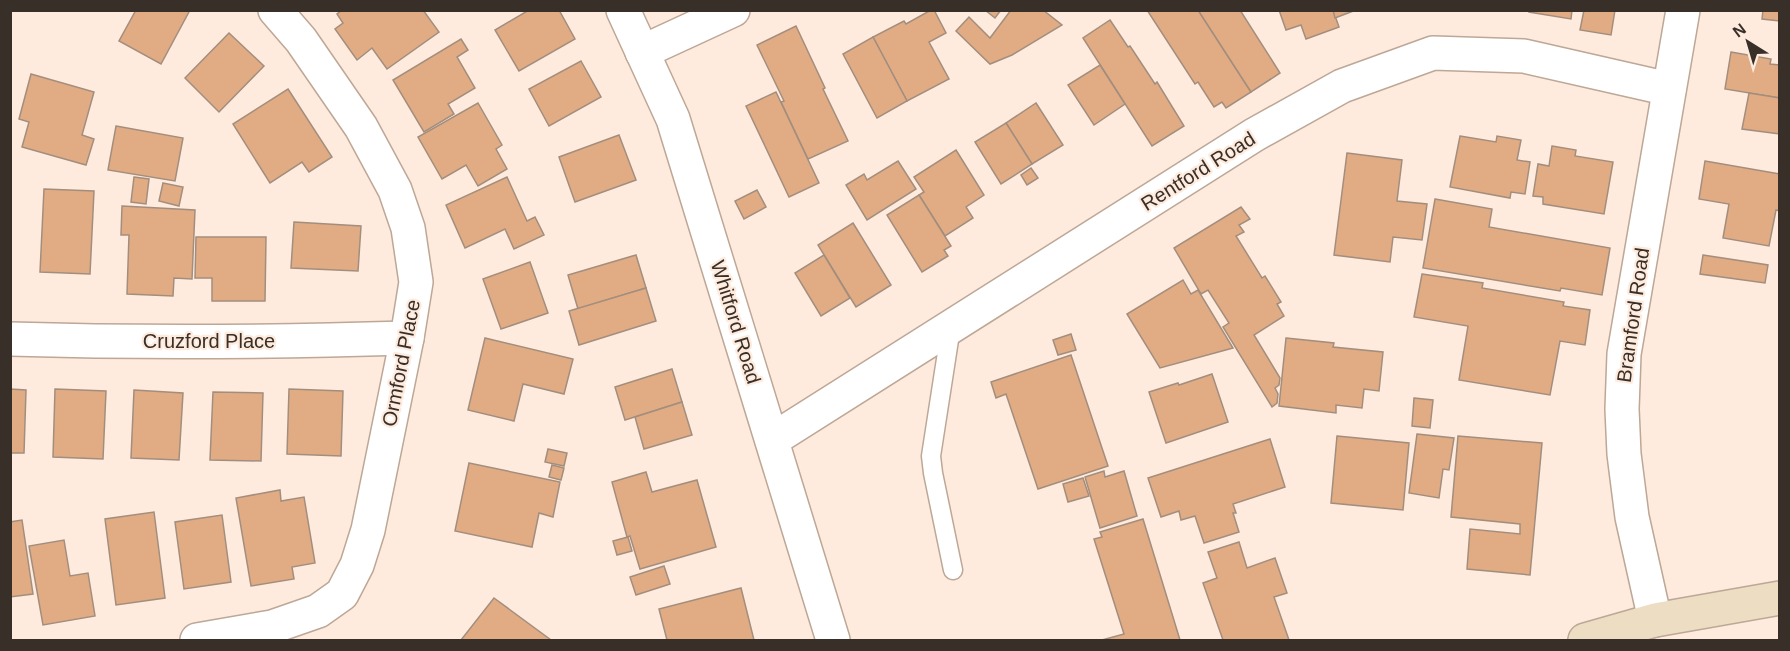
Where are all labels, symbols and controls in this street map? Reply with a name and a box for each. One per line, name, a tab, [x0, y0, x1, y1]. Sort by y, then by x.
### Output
north arrow	[1718, 12, 1778, 72]
text: N	[1730, 20, 1749, 41]
street label: Rentford Road	[1137, 127, 1259, 215]
street label: Bramford Road	[1613, 246, 1653, 384]
street label: Whitford Road	[707, 258, 765, 386]
street label: Ormford Place	[378, 298, 424, 428]
street label: Cruzford Place	[143, 330, 275, 352]

